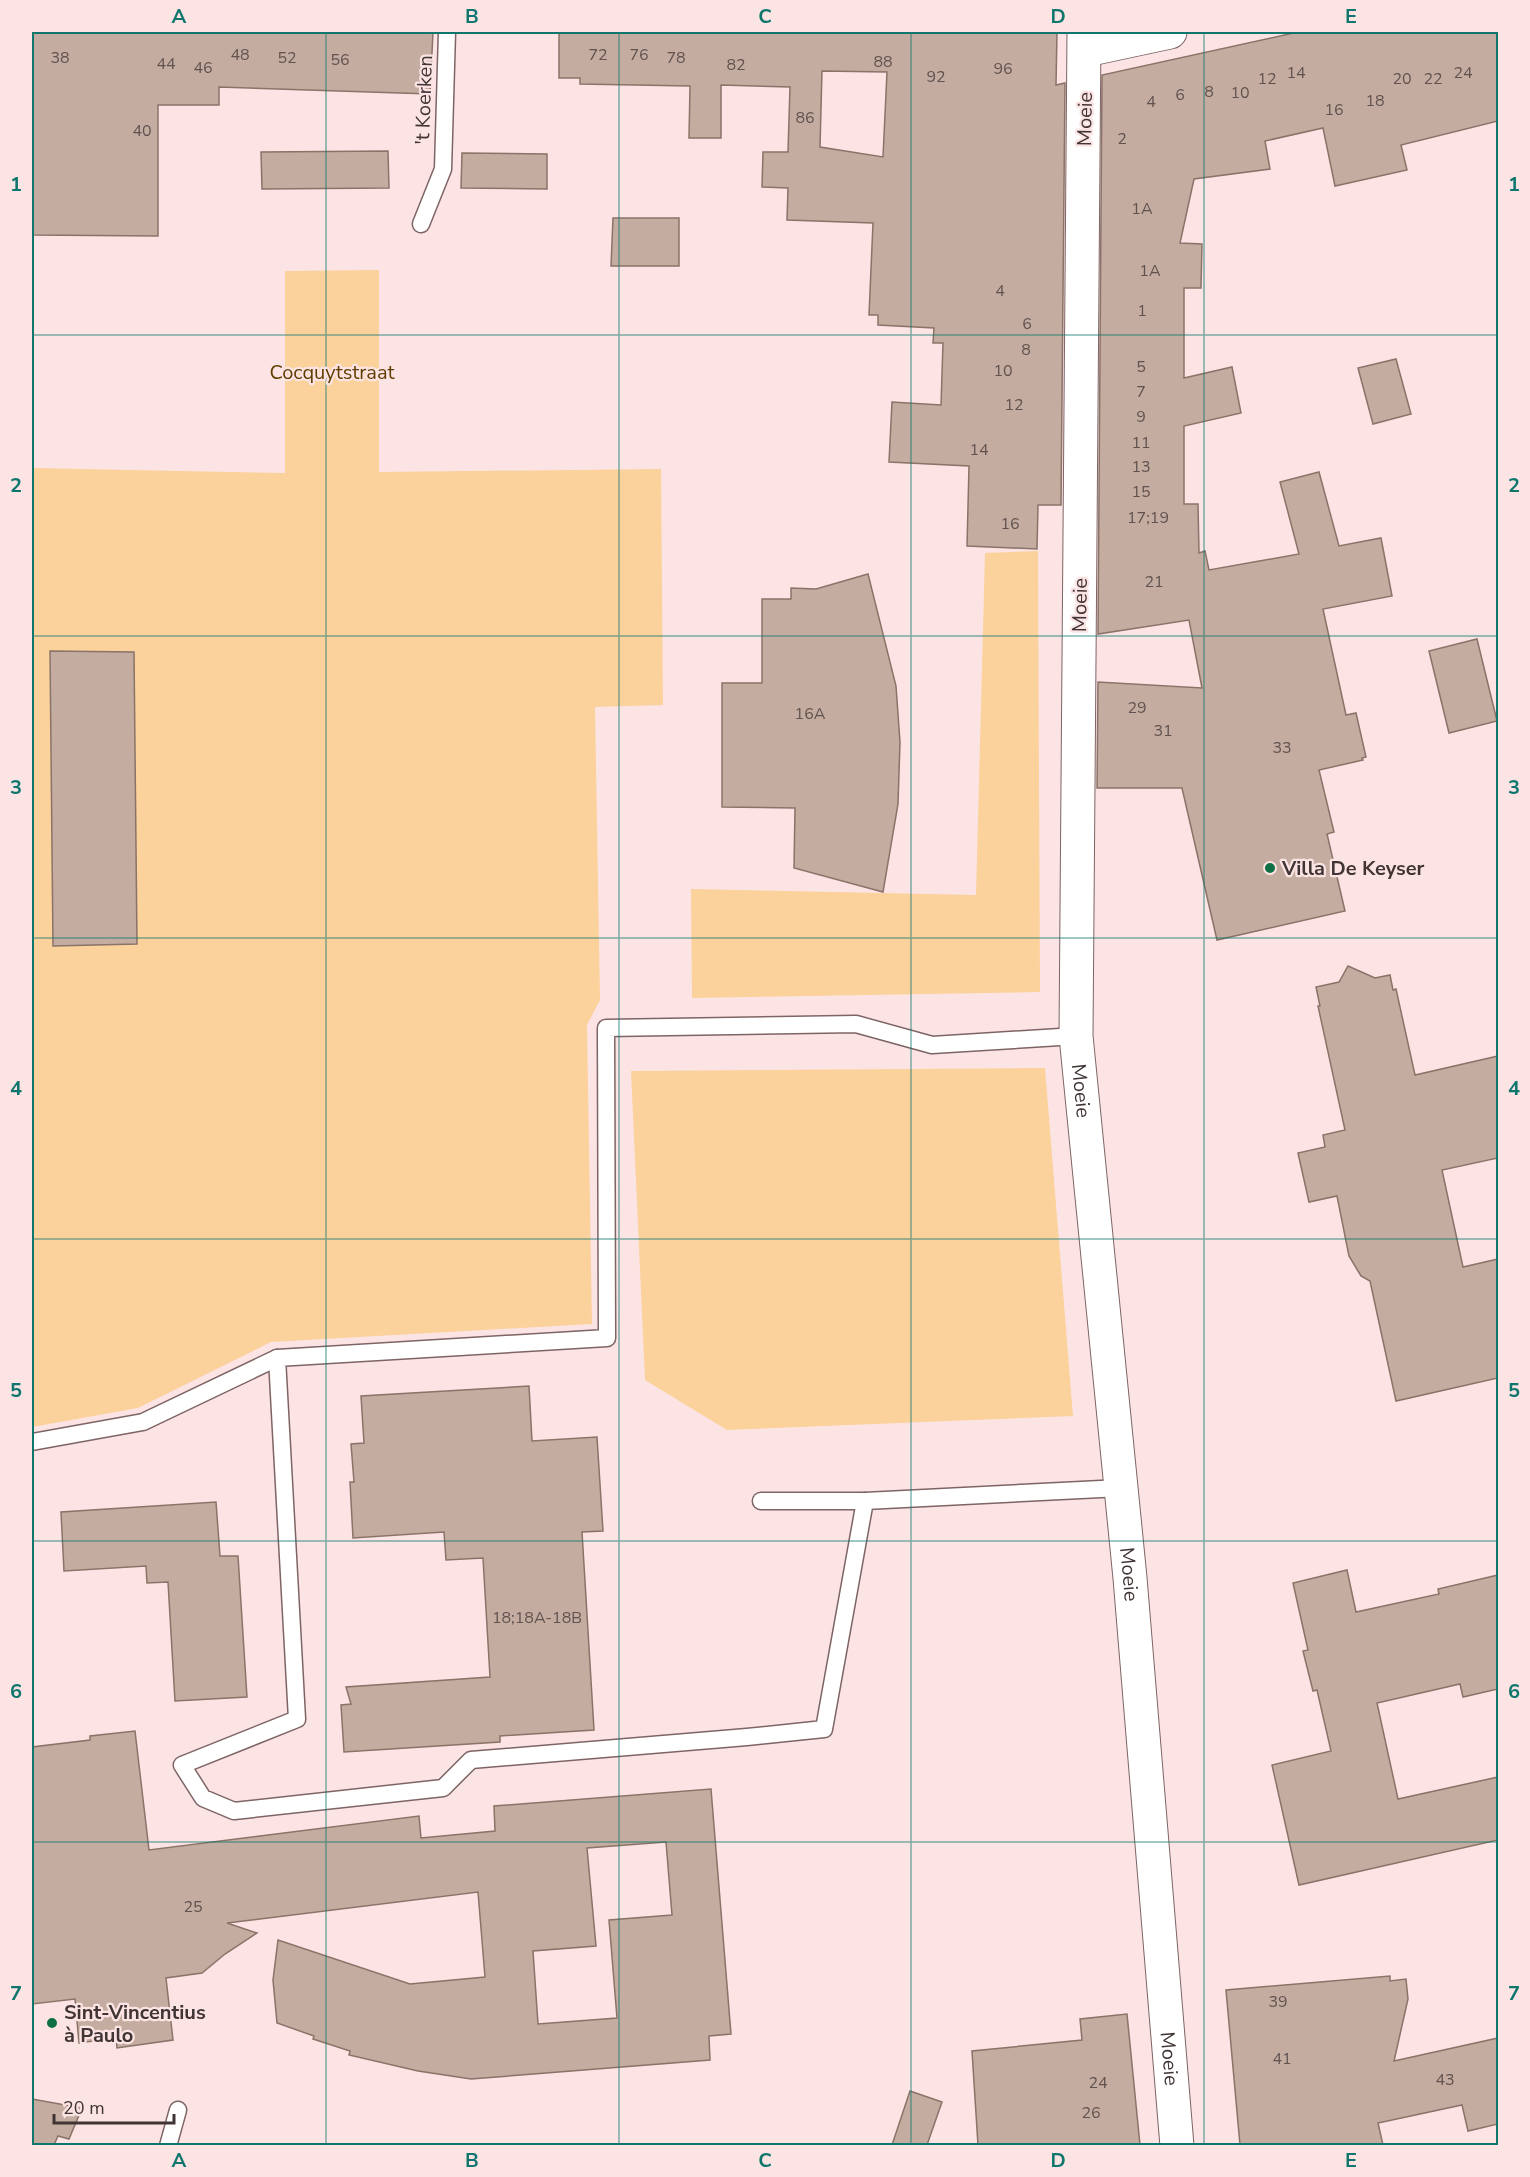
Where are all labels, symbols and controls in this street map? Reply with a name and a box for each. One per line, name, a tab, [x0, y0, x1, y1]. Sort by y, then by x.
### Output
text: A	[172, 3, 187, 30]
text: B	[465, 3, 479, 30]
text: C	[758, 3, 772, 30]
text: D	[1050, 3, 1066, 30]
text: E	[1345, 3, 1357, 30]
house number: 48	[230, 44, 250, 66]
house number: 72	[588, 44, 608, 66]
house number: 76	[629, 44, 649, 66]
house number: 38	[50, 47, 70, 69]
house number: 52	[277, 47, 297, 69]
house number: 78	[666, 47, 686, 69]
house number: 56	[330, 49, 350, 71]
house number: 88	[873, 51, 893, 73]
house number: 44	[156, 53, 176, 75]
house number: 82	[726, 54, 746, 76]
street label: 't Koerken	[409, 55, 439, 145]
house number: 46	[193, 57, 213, 79]
house number: 96	[993, 58, 1013, 80]
house number: 14	[1286, 62, 1306, 84]
house number: 24	[1453, 62, 1473, 84]
house number: 92	[926, 66, 946, 88]
house number: 12	[1257, 68, 1277, 90]
house number: 20	[1392, 68, 1412, 90]
house number: 22	[1423, 68, 1443, 90]
house number: 8	[1204, 81, 1214, 103]
house number: 10	[1230, 82, 1250, 104]
house number: 6	[1175, 84, 1185, 106]
house number: 18	[1365, 90, 1385, 112]
house number: 4	[1146, 91, 1156, 113]
street label: Moeie	[1071, 92, 1099, 146]
house number: 16	[1324, 99, 1344, 121]
house number: 86	[795, 107, 815, 129]
house number: 40	[132, 120, 152, 142]
house number: 2	[1117, 128, 1127, 150]
text: 1	[10, 171, 22, 198]
text: 1	[1508, 171, 1520, 198]
house number: 1A	[1131, 198, 1153, 220]
house number: 1A	[1139, 260, 1161, 282]
house number: 4	[995, 280, 1005, 302]
house number: 1	[1137, 300, 1147, 322]
house number: 6	[1022, 313, 1032, 335]
house number: 8	[1021, 339, 1031, 361]
house number: 5	[1136, 356, 1146, 378]
park label: Cocquytstraat	[269, 359, 396, 386]
house number: 10	[993, 360, 1013, 382]
house number: 7	[1136, 381, 1146, 403]
house number: 12	[1004, 394, 1024, 416]
house number: 9	[1136, 406, 1146, 428]
house number: 11	[1131, 432, 1151, 454]
house number: 14	[969, 439, 989, 461]
house number: 13	[1131, 456, 1151, 478]
text: 2	[10, 472, 22, 499]
text: 2	[1508, 472, 1520, 499]
house number: 15	[1131, 481, 1151, 503]
house number: 17;19	[1127, 507, 1169, 529]
house number: 16	[1000, 513, 1020, 535]
house number: 21	[1144, 571, 1164, 593]
street label: Moeie	[1066, 578, 1094, 632]
house number: 29	[1127, 697, 1147, 719]
house number: 16A	[795, 703, 826, 725]
house number: 31	[1153, 720, 1173, 742]
house number: 33	[1272, 737, 1292, 759]
text: 3	[10, 774, 22, 801]
text: 3	[1508, 774, 1520, 801]
place label: Villa De Keyser	[1281, 855, 1425, 882]
marker: Villa De Keyser	[1263, 861, 1277, 875]
street label: Moeie	[1065, 1062, 1098, 1119]
text: 4	[10, 1075, 22, 1102]
text: 4	[1508, 1075, 1520, 1102]
text: 5	[10, 1377, 22, 1404]
text: 5	[1508, 1377, 1520, 1404]
street label: Moeie	[1114, 1546, 1145, 1602]
house number: 18;18A-18B	[492, 1607, 582, 1629]
text: 6	[10, 1678, 22, 1705]
text: 6	[1508, 1678, 1520, 1705]
house number: 25	[183, 1896, 203, 1918]
text: 7	[10, 1980, 22, 2007]
text: 7	[1508, 1980, 1520, 2007]
house number: 39	[1268, 1991, 1288, 2013]
place label: Sint-Vincentius à Paulo	[64, 1999, 206, 2049]
marker: Sint-Vincentius à Paulo	[45, 2016, 59, 2030]
street label: Moeie	[1154, 2031, 1185, 2087]
house number: 41	[1272, 2048, 1292, 2070]
house number: 43	[1435, 2069, 1455, 2091]
house number: 24	[1088, 2072, 1108, 2094]
scale bar	[54, 2087, 174, 2125]
text: 20 m	[63, 2096, 105, 2120]
house number: 26	[1081, 2102, 1101, 2124]
text: A	[172, 2147, 187, 2174]
text: B	[465, 2147, 479, 2174]
text: C	[758, 2147, 772, 2174]
text: D	[1050, 2147, 1066, 2174]
text: E	[1345, 2147, 1357, 2174]

